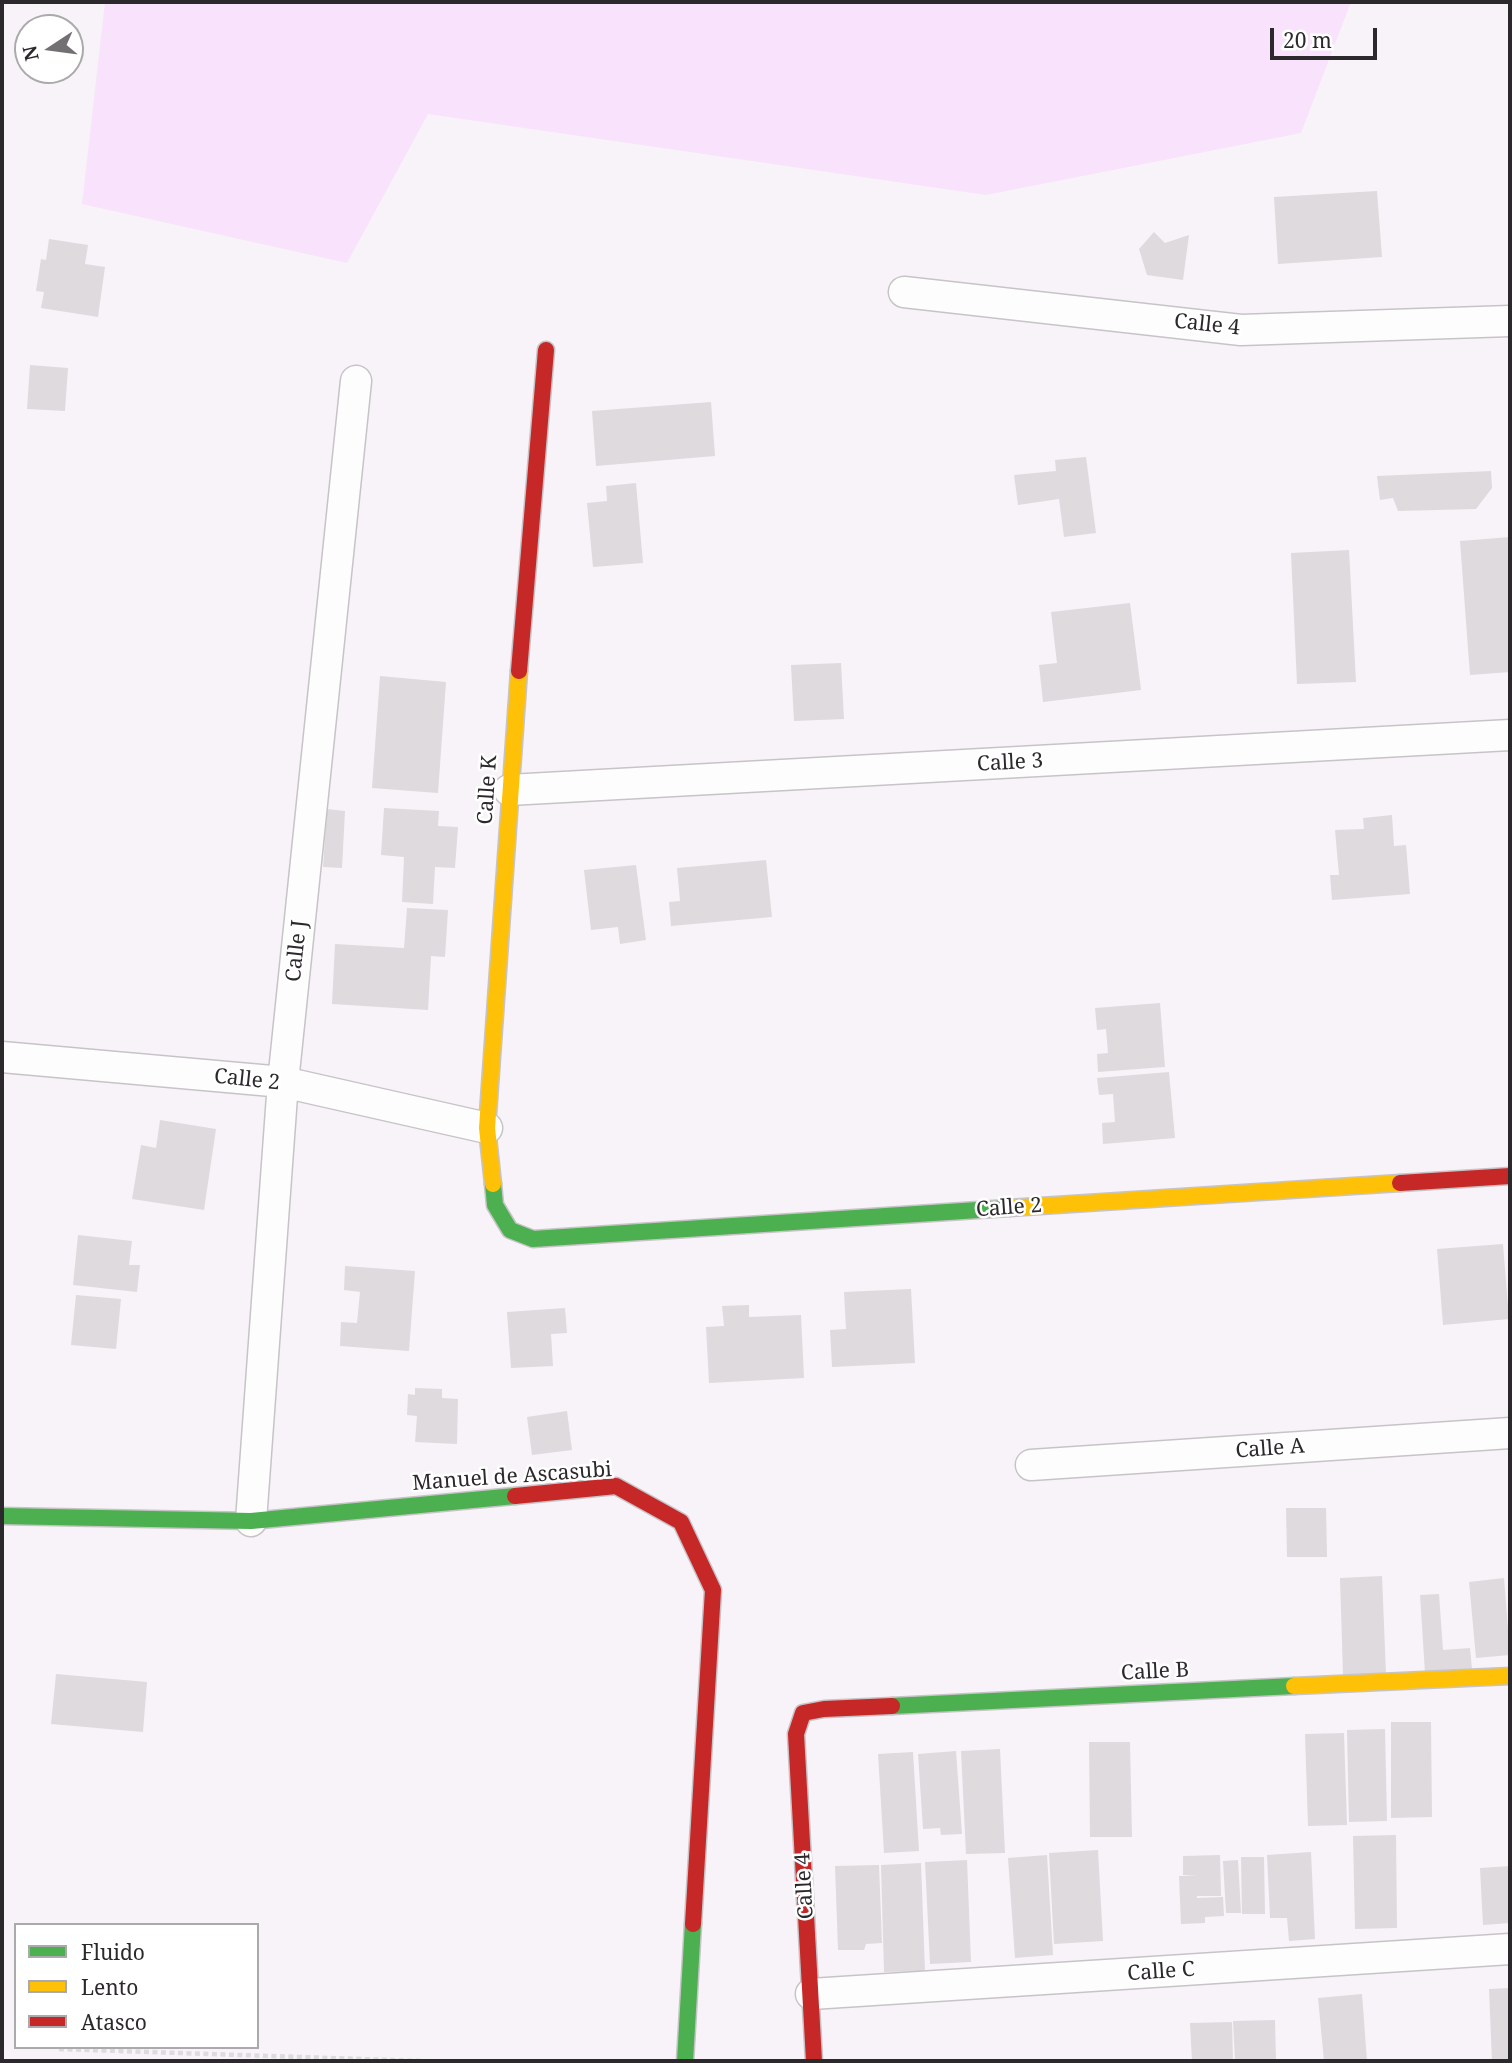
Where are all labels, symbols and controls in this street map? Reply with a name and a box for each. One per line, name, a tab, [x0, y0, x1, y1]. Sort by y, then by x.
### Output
north arrow	[14, 14, 84, 84]
scale bar	[1274, 14, 1381, 58]
text: 20 m	[1283, 26, 1332, 54]
text: N	[16, 43, 45, 64]
street label: Calle 4	[1173, 309, 1241, 341]
street label: Calle 3	[976, 749, 1044, 777]
street label: Calle K	[473, 755, 503, 825]
street label: Calle J	[281, 919, 313, 983]
street label: Calle 2	[213, 1064, 281, 1096]
street label: Calle 2	[975, 1193, 1043, 1223]
street label: Calle A	[1235, 1434, 1305, 1464]
street label: Manuel de Ascasubi	[411, 1457, 613, 1497]
street label: Calle B	[1120, 1658, 1190, 1686]
street label: Calle 4	[791, 1852, 819, 1920]
legend	[14, 1923, 259, 2049]
text: Fluido	[81, 1938, 145, 1966]
street label: Calle C	[1127, 1957, 1195, 1987]
text: Lento	[81, 1973, 138, 2001]
text: Atasco	[81, 2008, 147, 2036]

